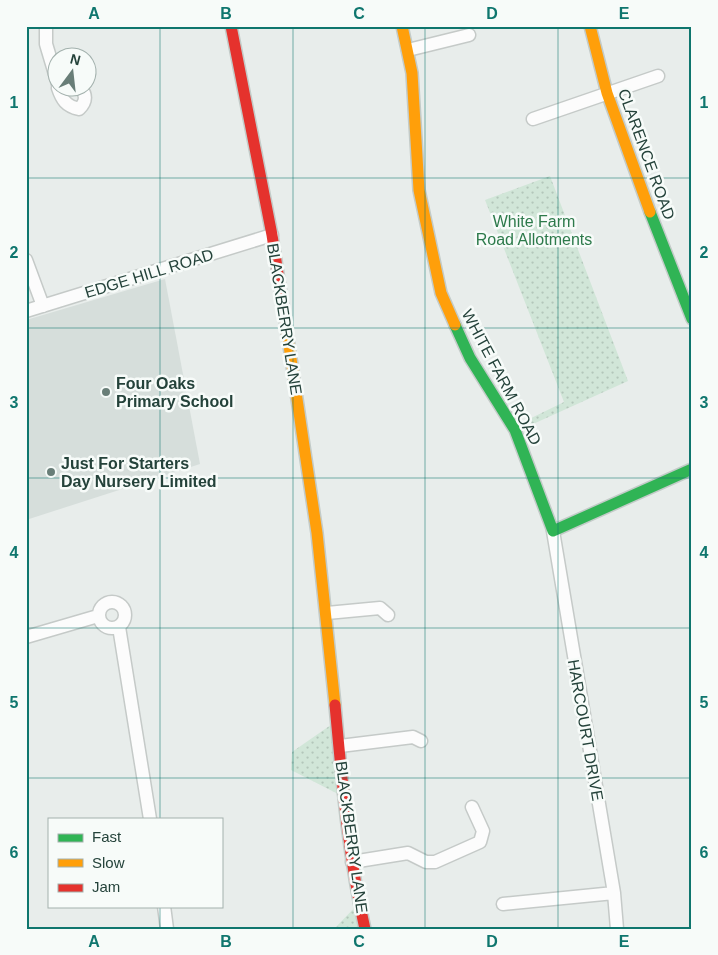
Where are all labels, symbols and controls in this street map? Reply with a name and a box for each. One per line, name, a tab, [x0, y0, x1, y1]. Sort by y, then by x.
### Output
text: A	[88, 5, 100, 22]
text: B	[220, 5, 232, 22]
text: C	[353, 5, 365, 22]
text: D	[486, 5, 498, 22]
text: E	[619, 5, 630, 22]
north arrow	[48, 48, 98, 98]
text: N	[68, 50, 82, 68]
street label: CLARENCE ROAD	[615, 87, 678, 222]
text: 1	[10, 94, 19, 111]
text: 1	[700, 94, 709, 111]
park label: White Farm Road Allotments	[476, 213, 592, 248]
street label: BLACKBERRY LANE	[264, 242, 305, 396]
text: 2	[10, 244, 19, 261]
text: 2	[700, 244, 709, 261]
street label: EDGE HILL ROAD	[83, 246, 216, 301]
street label: WHITE FARM ROAD	[459, 307, 545, 448]
place label: Four Oaks Primary School	[116, 375, 233, 410]
marker: Four Oaks Primary School	[100, 386, 112, 398]
text: 3	[10, 394, 19, 411]
text: 3	[700, 394, 709, 411]
place label: Just For Starters Day Nursery Limited	[61, 455, 217, 490]
marker: Just For Starters Day Nursery Limited	[45, 466, 57, 478]
text: 4	[10, 544, 19, 561]
text: 4	[700, 544, 709, 561]
street label: HARCOURT DRIVE	[565, 658, 606, 802]
text: 5	[10, 694, 19, 711]
text: 5	[700, 694, 709, 711]
street label: BLACKBERRY LANE	[332, 760, 371, 914]
legend	[48, 818, 222, 908]
text: Fast	[92, 828, 122, 845]
text: 6	[10, 844, 19, 861]
text: 6	[700, 844, 709, 861]
text: Slow	[92, 854, 125, 871]
text: Jam	[92, 878, 120, 895]
text: A	[88, 933, 100, 950]
text: B	[220, 933, 232, 950]
text: C	[353, 933, 365, 950]
text: D	[486, 933, 498, 950]
text: E	[619, 933, 630, 950]

